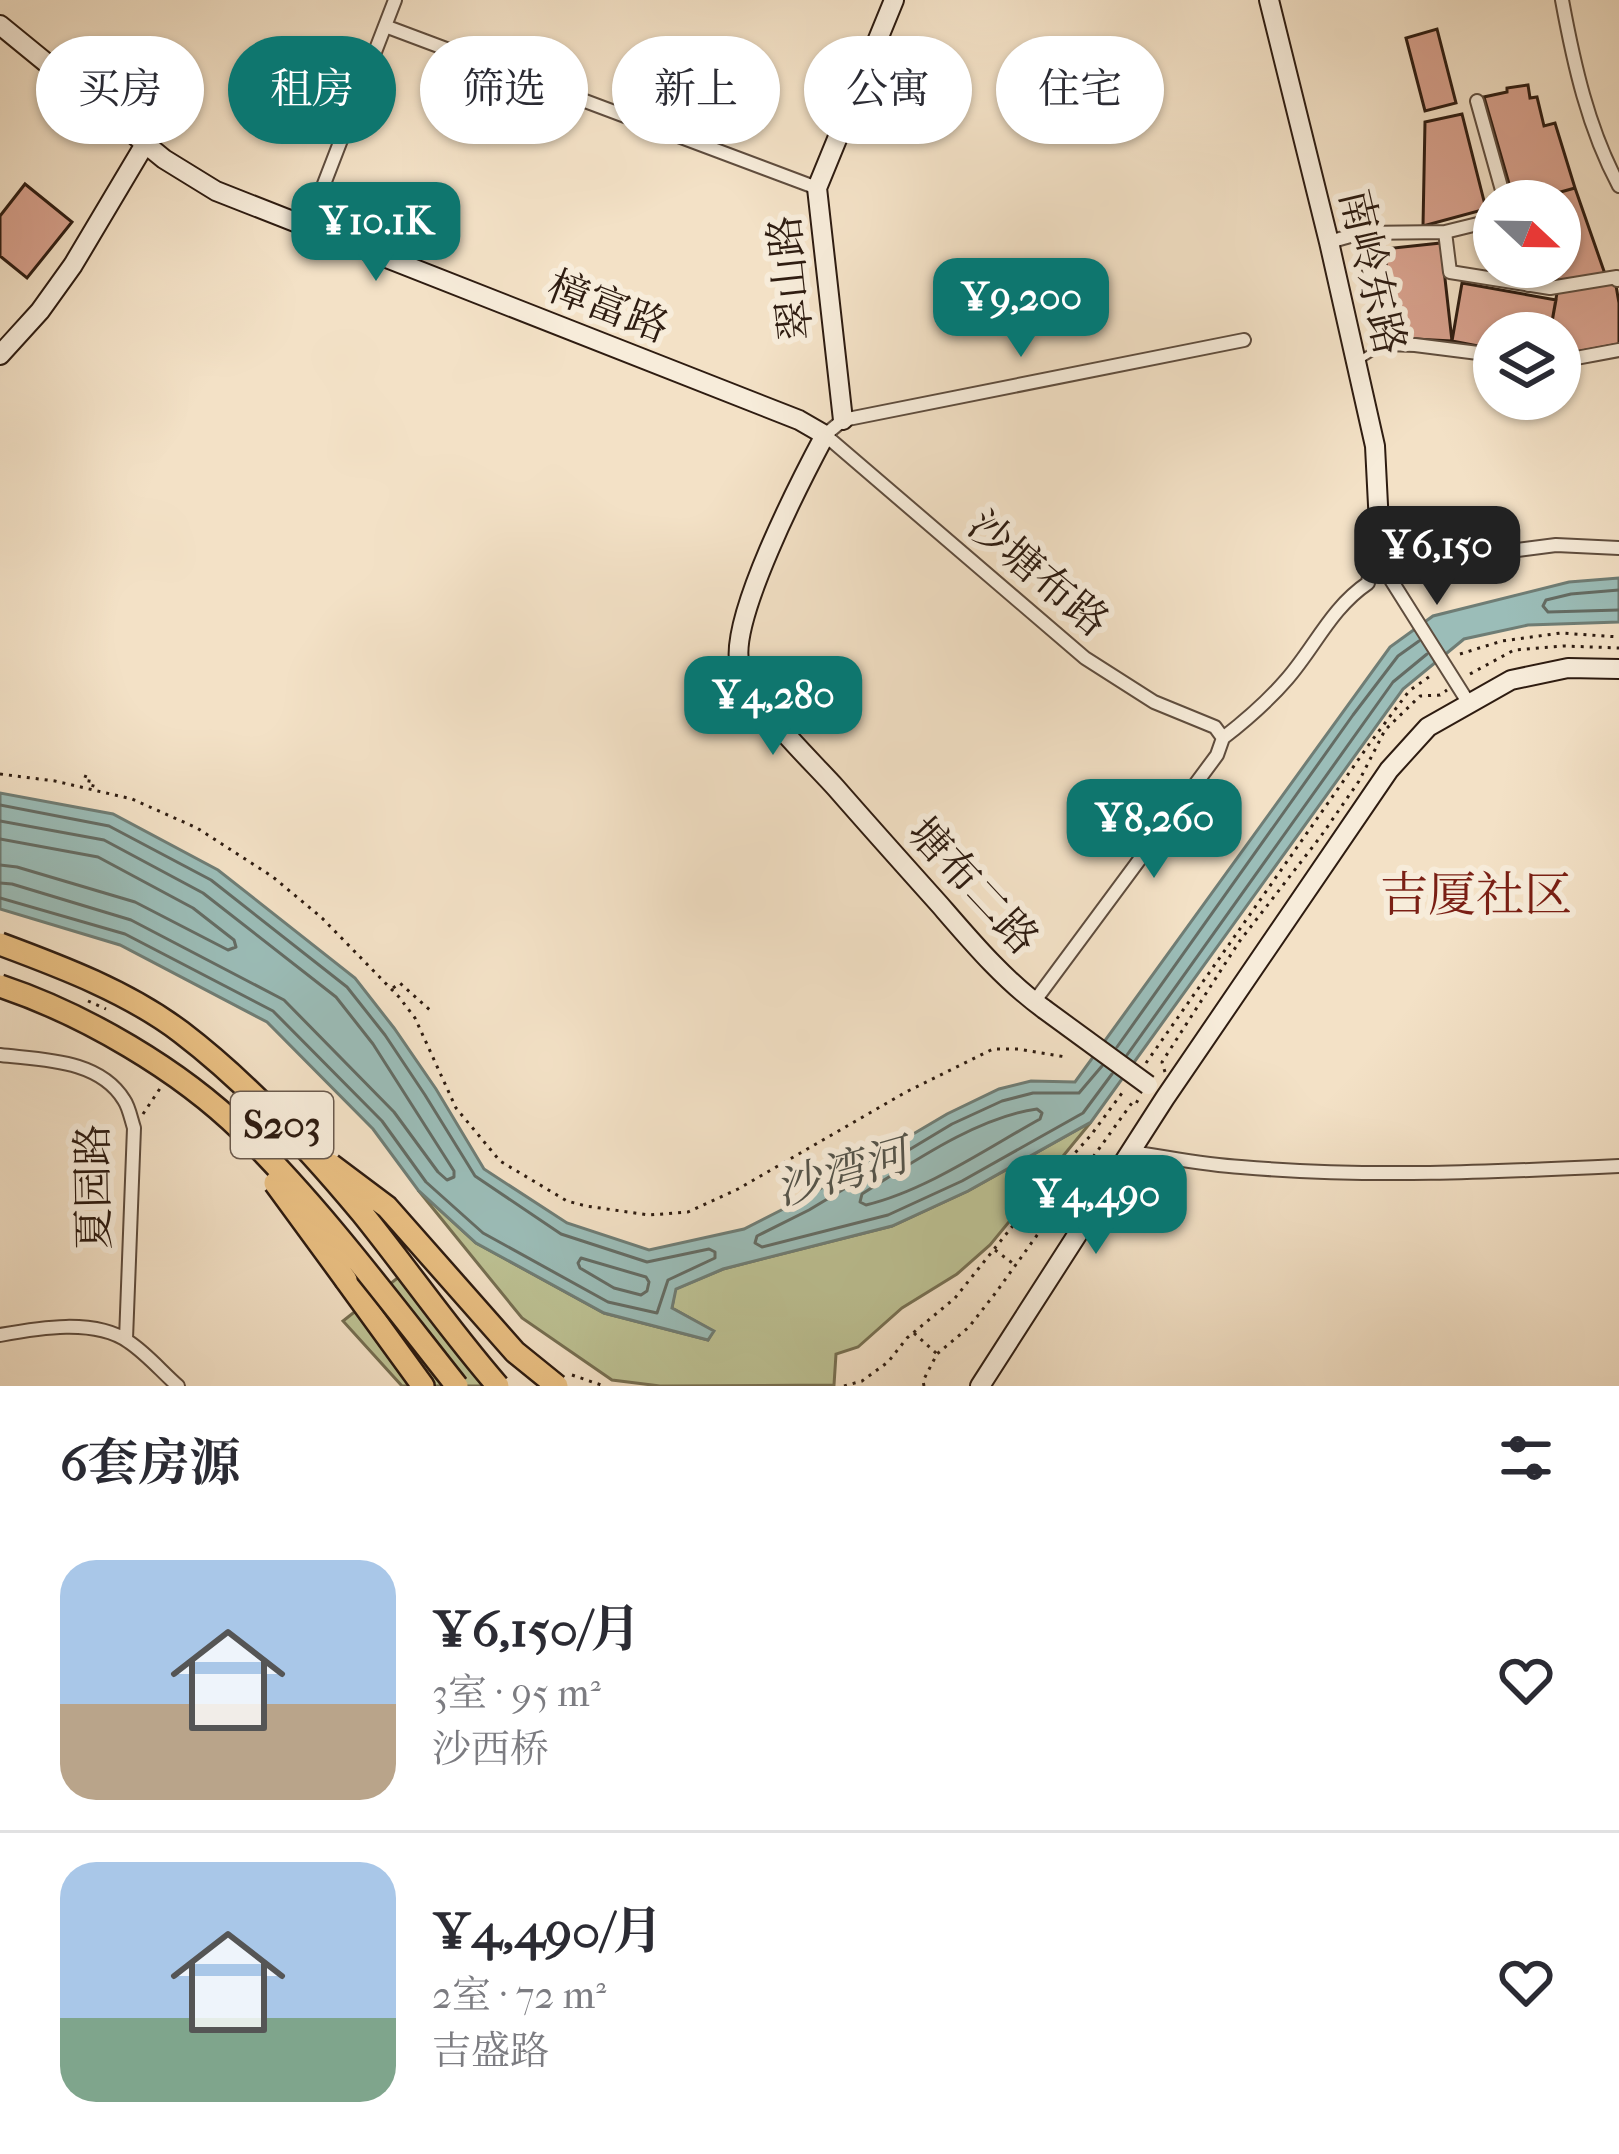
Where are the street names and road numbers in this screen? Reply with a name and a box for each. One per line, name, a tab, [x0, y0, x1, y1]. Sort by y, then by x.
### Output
street label: 南岭东路	[1329, 185, 1415, 359]
street label: 翠山路	[760, 213, 822, 343]
street label: 樟富路	[540, 262, 676, 352]
street label: 沙塘布路	[958, 501, 1118, 647]
street label: 塘布二路	[898, 808, 1048, 964]
road number: S203	[231, 1092, 333, 1158]
street label: 夏园路	[68, 1124, 120, 1250]

